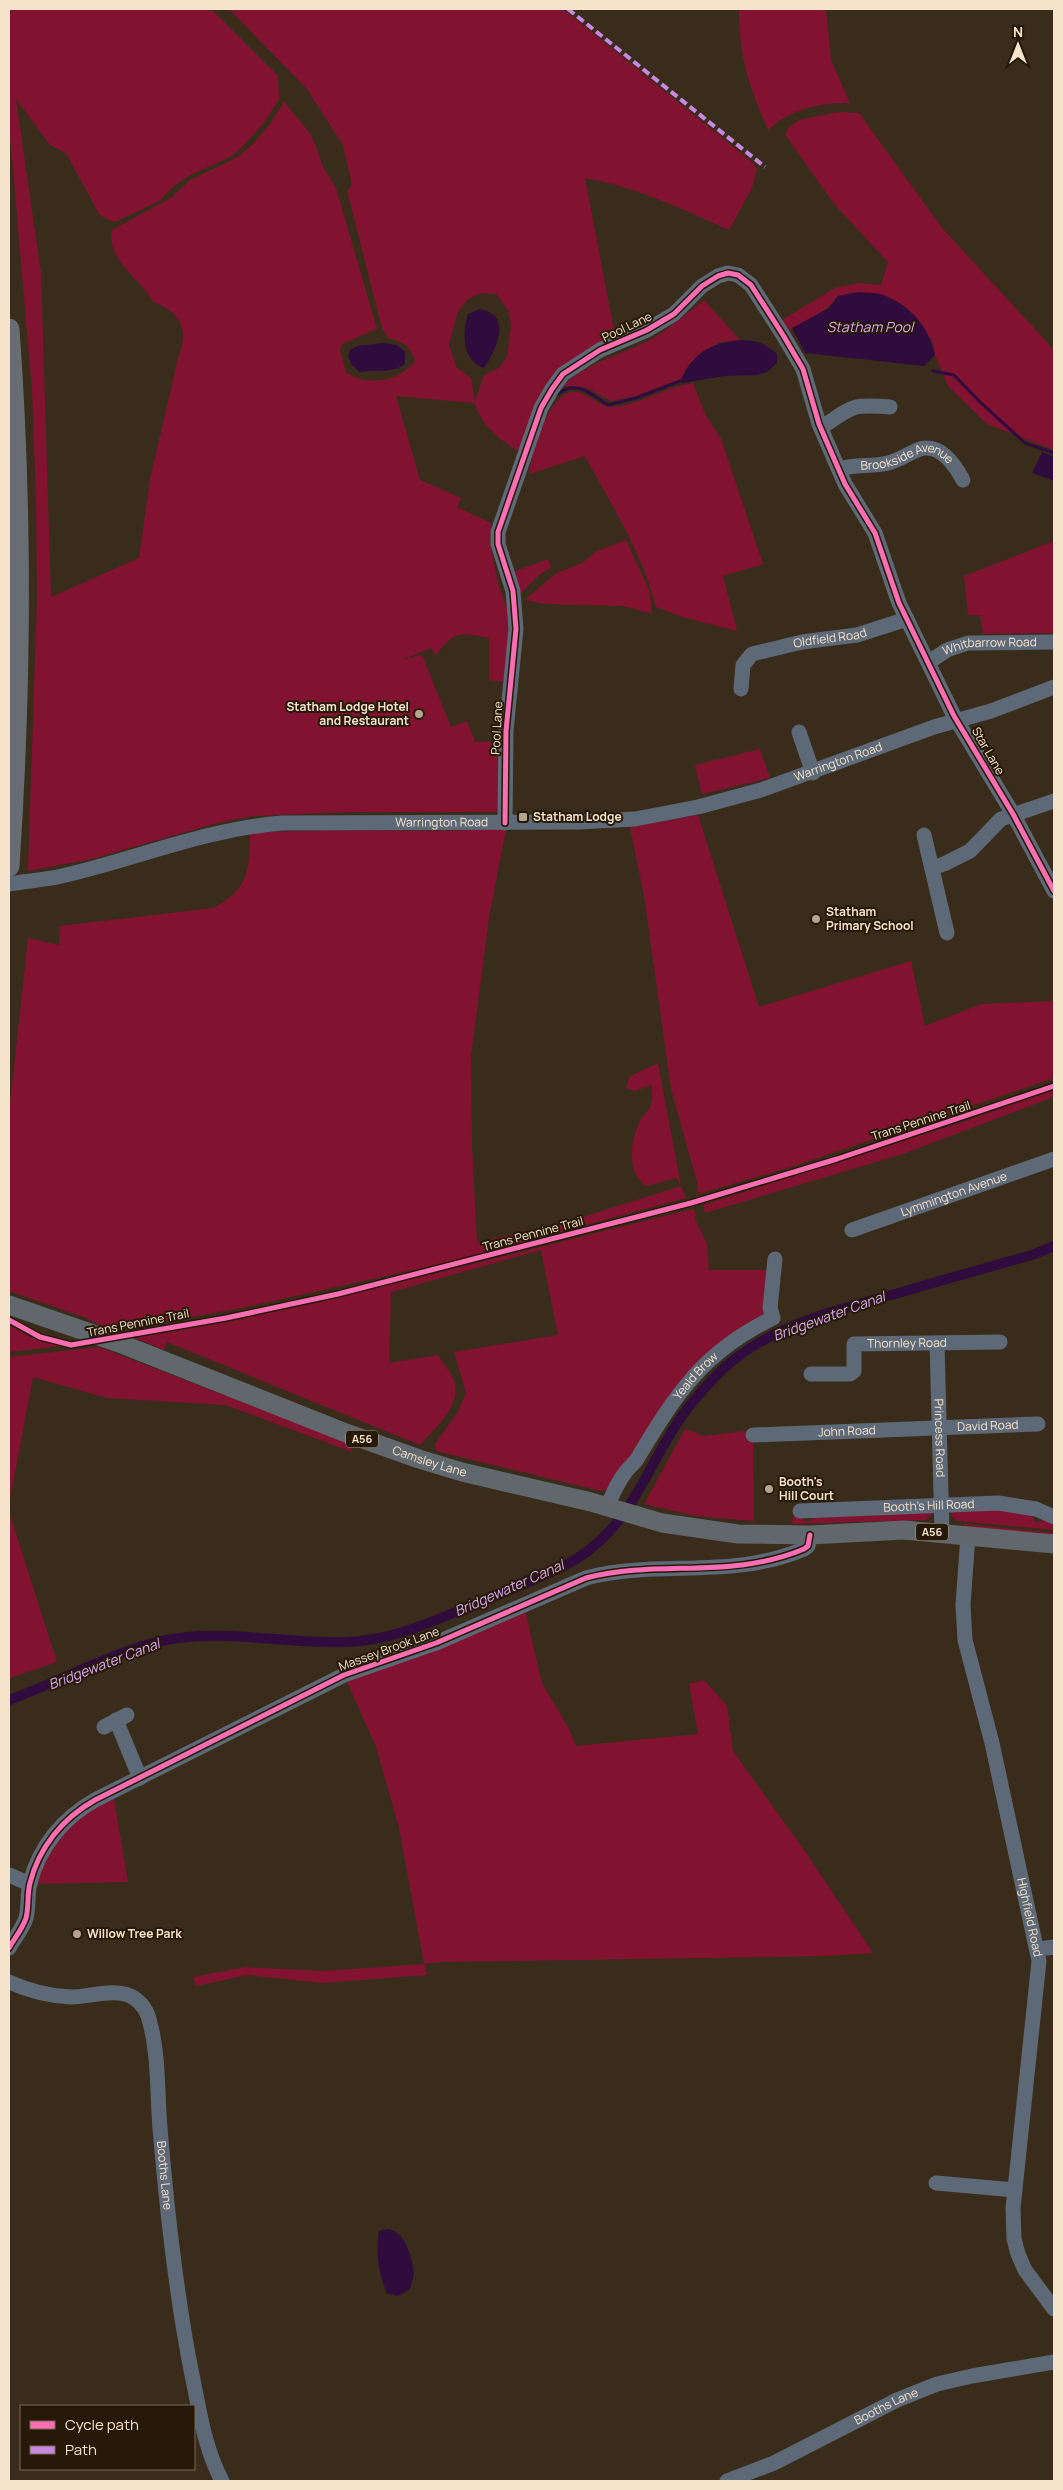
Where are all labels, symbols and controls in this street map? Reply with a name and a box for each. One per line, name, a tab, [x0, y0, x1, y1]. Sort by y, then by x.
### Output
north arrow	[993, 20, 1043, 70]
text: N	[1013, 22, 1023, 41]
street label: Pool Lane	[599, 308, 655, 346]
water label: Statham Pool	[827, 317, 915, 336]
street label: Brookside Avenue	[860, 439, 958, 474]
street label: Oldfield Road	[792, 623, 869, 652]
street label: Whitbarrow Road	[940, 633, 1037, 659]
place label: Statham Lodge Hotel and Restaurant	[286, 698, 409, 729]
street label: Pool Lane	[487, 701, 506, 755]
marker: Statham Lodge Hotel and Restaurant	[413, 708, 425, 720]
street label: Star Lane	[968, 724, 1009, 778]
street label: Warrington Road	[792, 738, 885, 785]
place label: Statham Lodge	[533, 808, 622, 825]
marker: Statham Lodge	[517, 811, 529, 823]
street label: Warrington Road	[395, 813, 488, 831]
place label: Statham Primary School	[826, 903, 914, 934]
marker: Statham Primary School	[810, 913, 822, 925]
street label: Trans Pennine Trail	[869, 1096, 973, 1145]
street label: Lymmington Avenue	[898, 1167, 1009, 1220]
street label: Trans Pennine Trail	[481, 1212, 585, 1255]
water label: Bridgewater Canal	[770, 1286, 889, 1345]
street label: Trans Pennine Trail	[85, 1304, 190, 1341]
street label: Thornley Road	[867, 1334, 947, 1352]
street label: Yeald Brow	[669, 1348, 721, 1403]
street label: Princess Road	[930, 1399, 950, 1477]
street label: David Road	[957, 1416, 1019, 1435]
street label: John Road	[818, 1421, 876, 1440]
road number: A56	[346, 1430, 378, 1448]
street label: Camsley Lane	[390, 1441, 469, 1481]
place label: Booth's Hill Court	[779, 1473, 834, 1504]
marker: Booth's Hill Court	[763, 1483, 775, 1495]
street label: Booth's Hill Road	[883, 1495, 975, 1516]
road number: A56	[916, 1524, 948, 1540]
water label: Bridgewater Canal	[451, 1554, 568, 1620]
street label: Massey Brook Lane	[336, 1622, 442, 1675]
water label: Bridgewater Canal	[45, 1633, 164, 1694]
street label: Highfield Road	[1013, 1876, 1047, 1958]
place label: Willow Tree Park	[87, 1925, 182, 1942]
marker: Willow Tree Park	[71, 1928, 83, 1940]
street label: Booths Lane	[153, 2140, 177, 2211]
street label: Booths Lane	[851, 2383, 920, 2429]
legend	[20, 2405, 195, 2470]
text: Cycle path	[65, 2414, 139, 2435]
text: Path	[65, 2439, 97, 2460]

